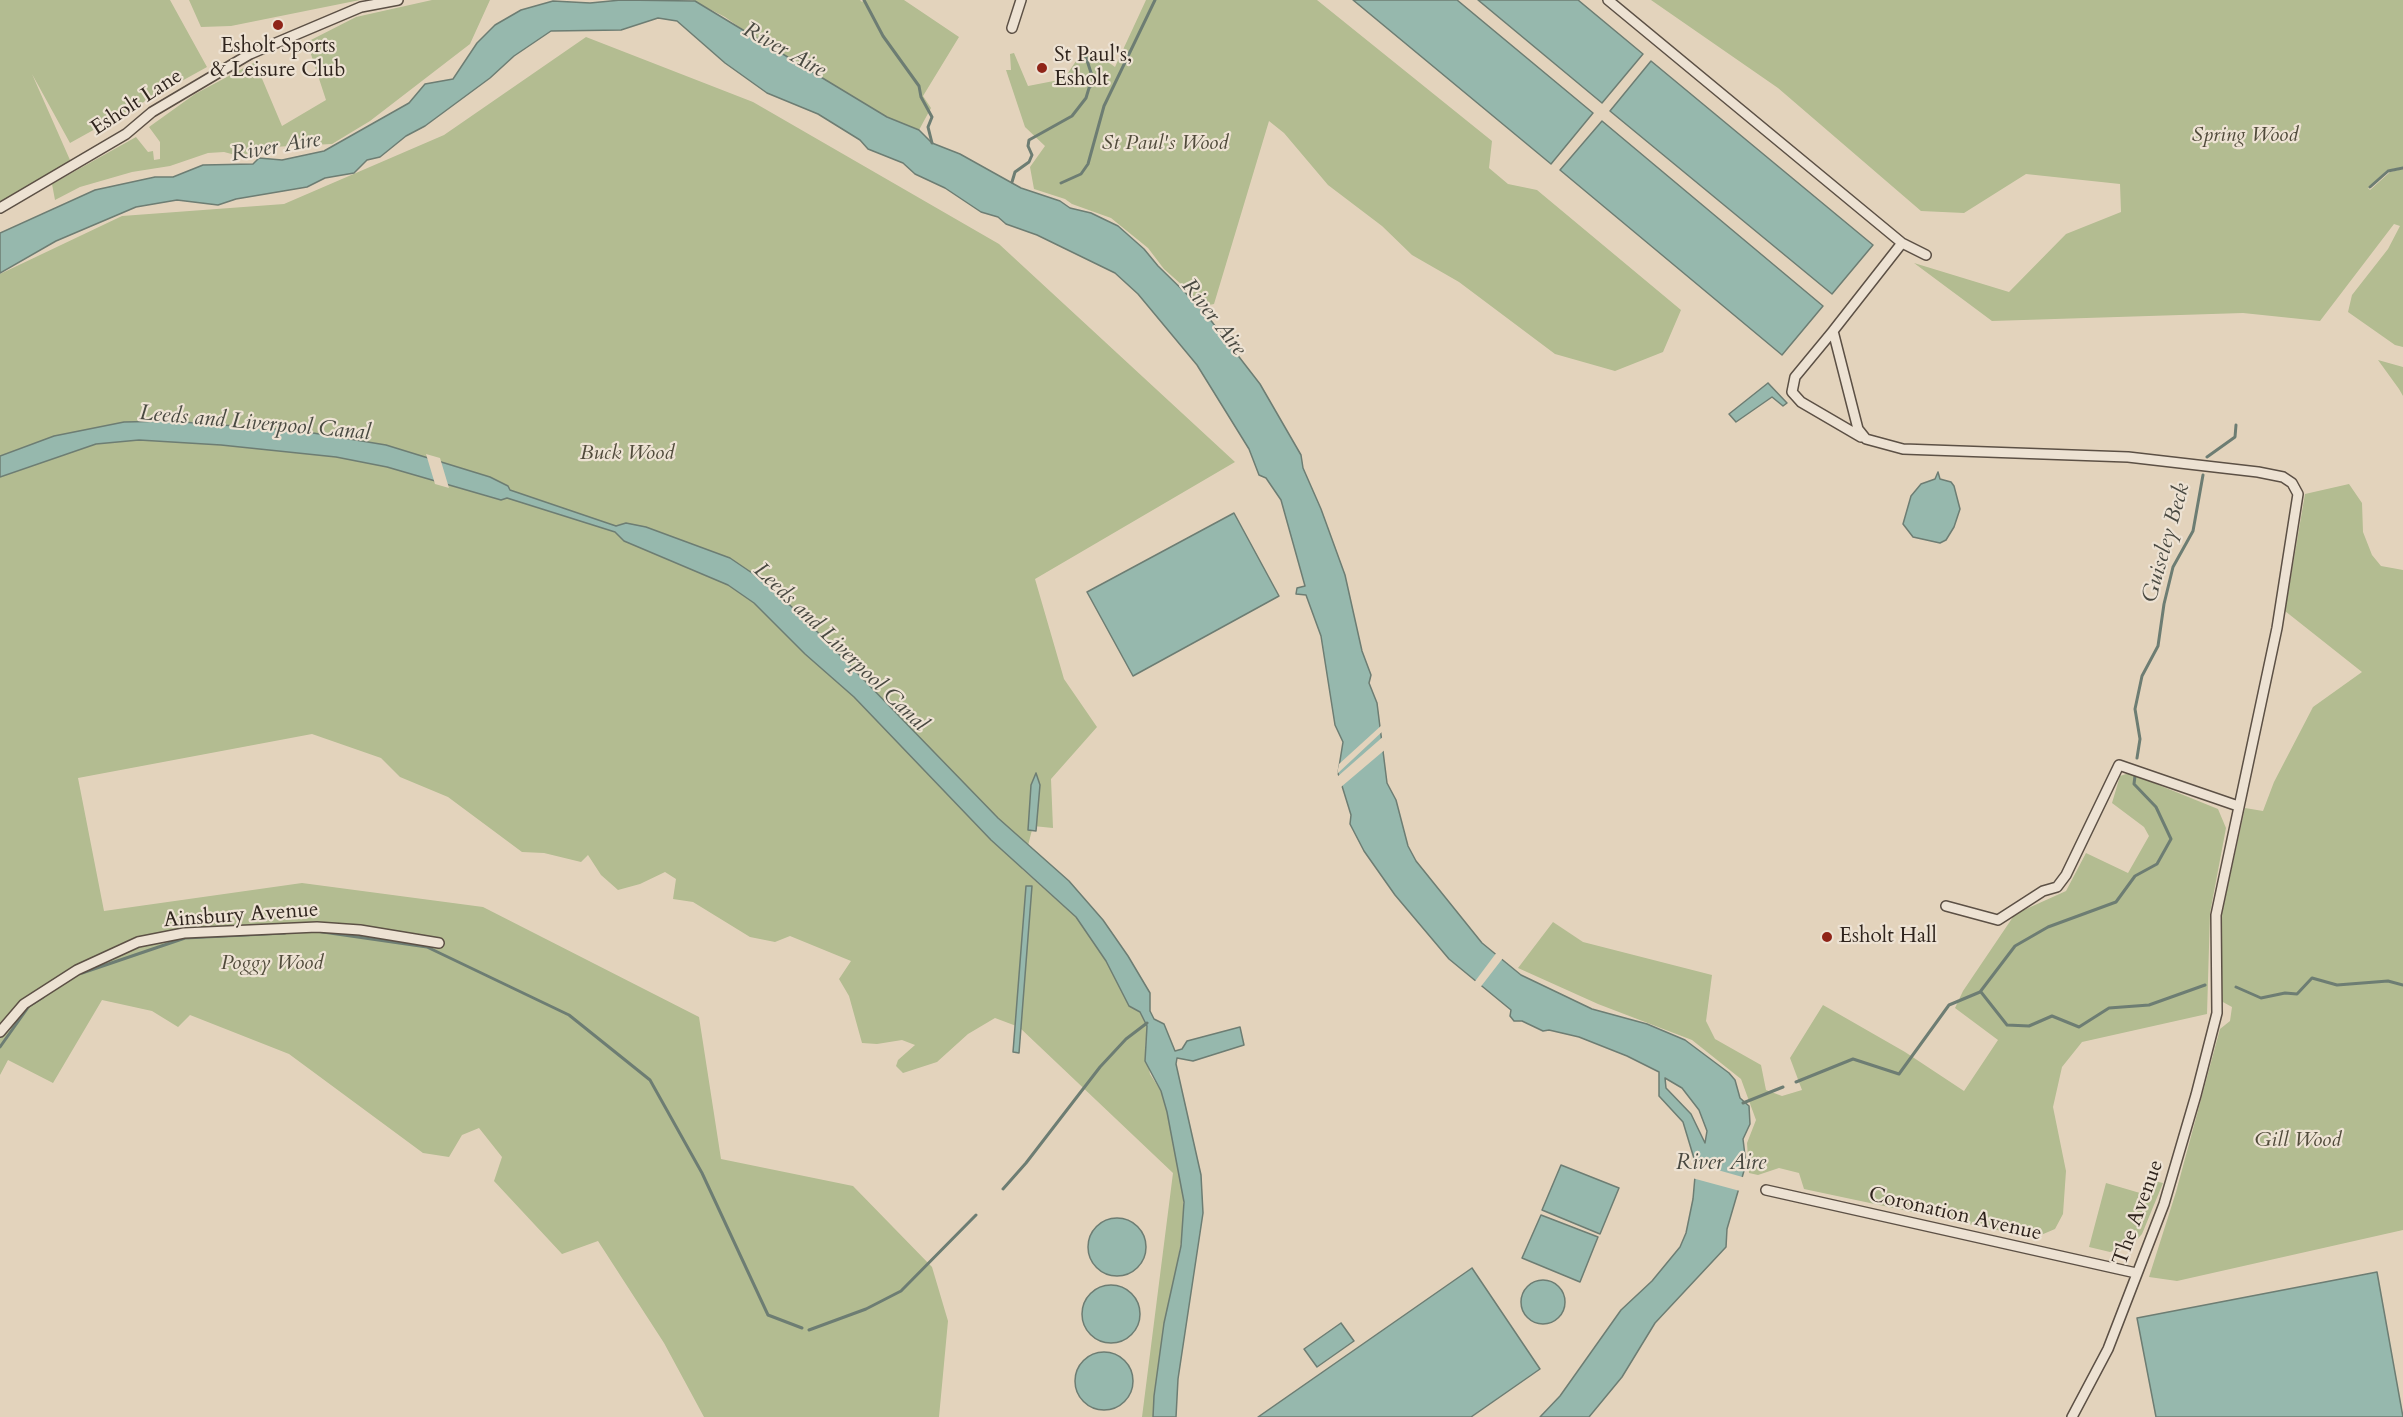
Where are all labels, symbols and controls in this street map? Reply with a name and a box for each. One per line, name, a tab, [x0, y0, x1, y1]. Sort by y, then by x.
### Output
marker: Esholt Sports & Leisure Club	[271, 18, 285, 32]
water label: River Aire	[738, 18, 830, 84]
place label: Esholt Sports & Leisure Club	[211, 34, 345, 84]
place label: St Paul's, Esholt	[1054, 43, 1132, 93]
marker: St Paul's, Esholt	[1035, 61, 1049, 75]
street label: Esholt Lane	[87, 64, 187, 142]
park label: Spring Wood	[2192, 123, 2298, 149]
water label: River Aire	[229, 127, 323, 169]
park label: St Paul's Wood	[1102, 131, 1228, 157]
water label: River Aire	[1175, 274, 1251, 362]
water label: Leeds and Liverpool Canal	[138, 401, 372, 447]
park label: Buck Wood	[580, 441, 674, 467]
water label: Guiseley Beck	[2137, 480, 2197, 606]
water label: Leeds and Liverpool Canal	[747, 558, 933, 738]
street label: Ainsbury Avenue	[163, 898, 319, 934]
place label: Esholt Hall	[1839, 924, 1937, 950]
marker: Esholt Hall	[1820, 930, 1834, 944]
park label: Poggy Wood	[221, 951, 323, 977]
park label: Gill Wood	[2255, 1128, 2341, 1154]
water label: River Aire	[1676, 1151, 1766, 1177]
street label: The Avenue	[2108, 1157, 2170, 1269]
street label: Coronation Avenue	[1866, 1183, 2044, 1247]

